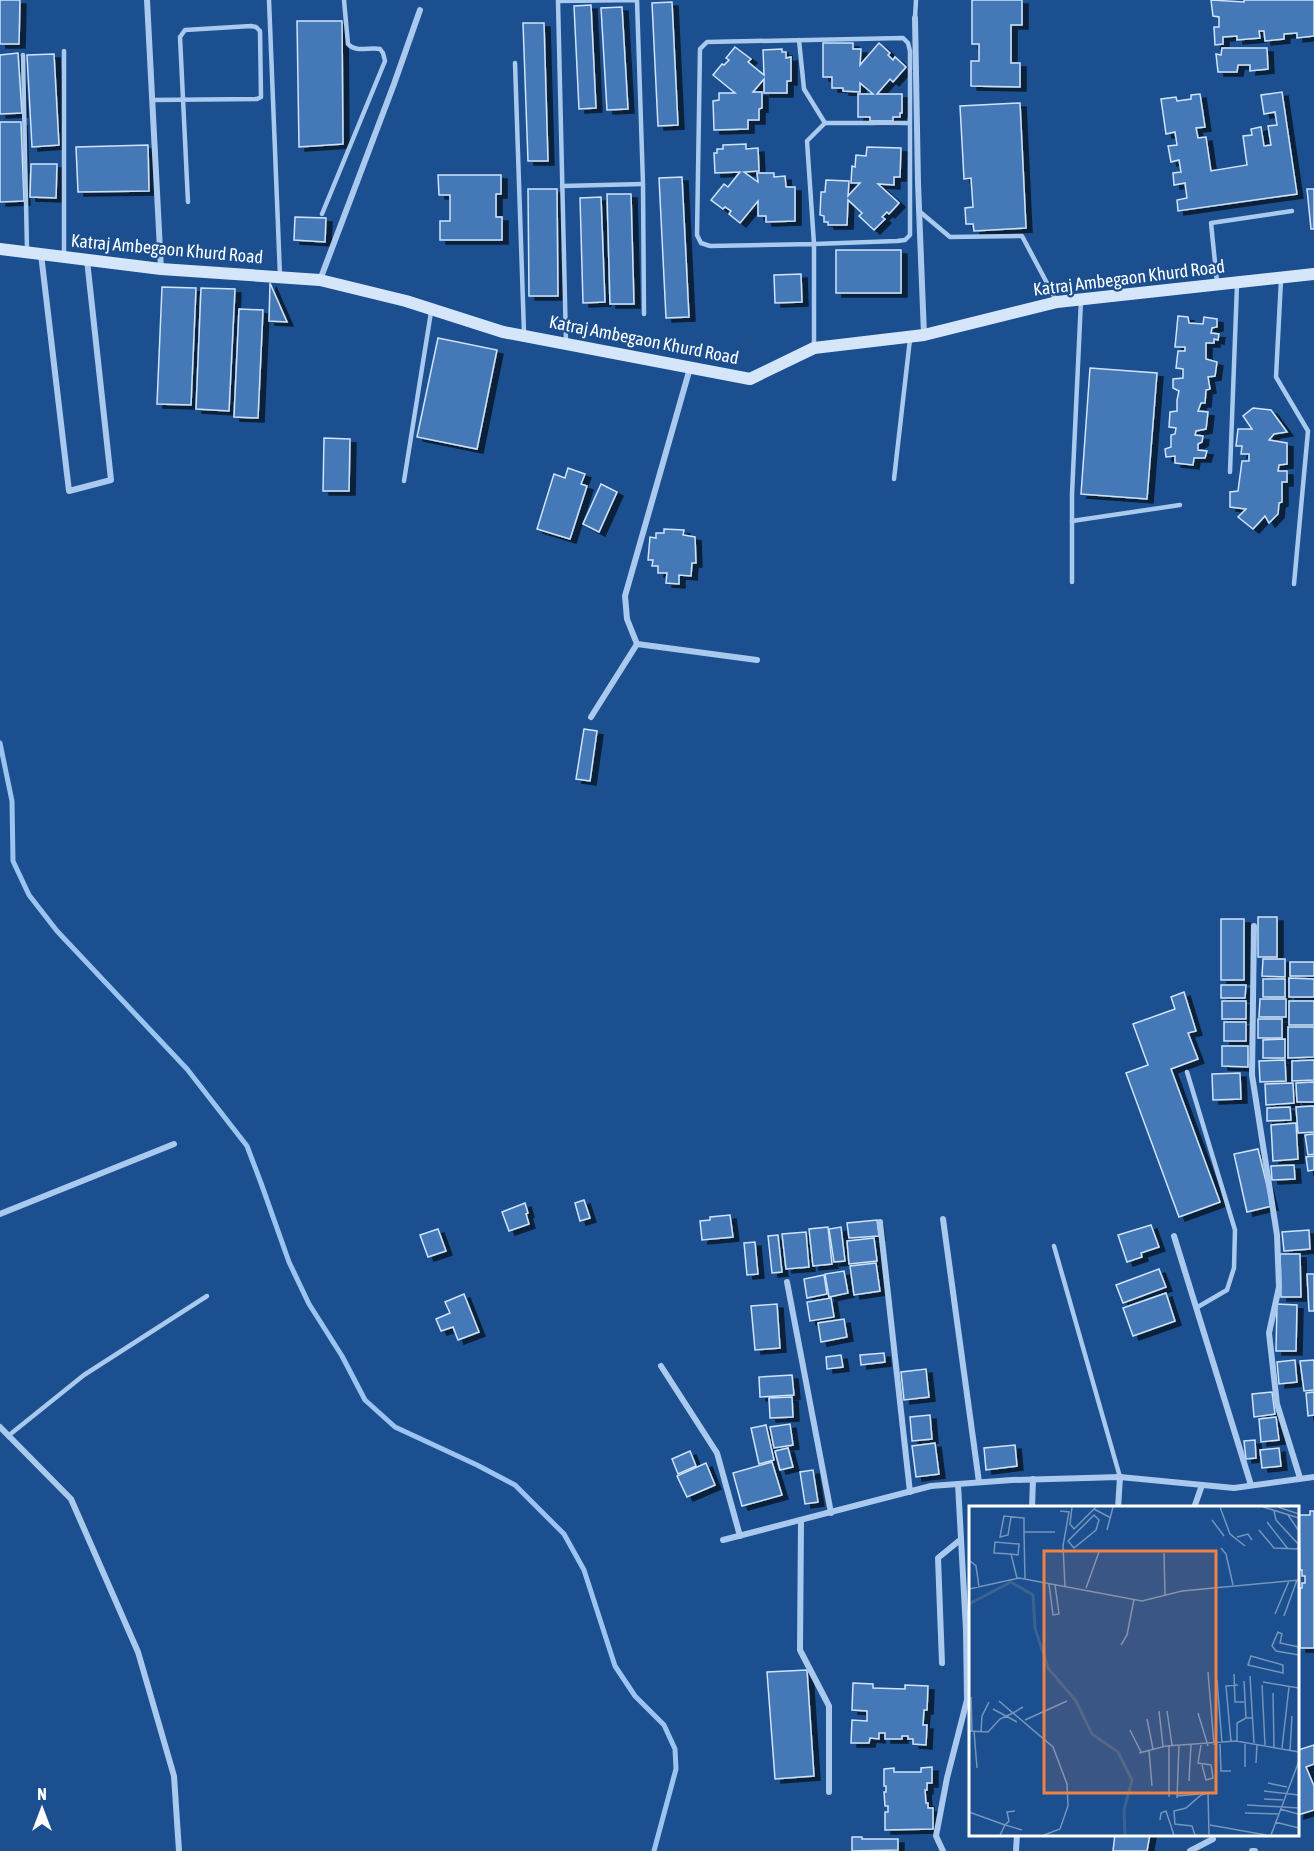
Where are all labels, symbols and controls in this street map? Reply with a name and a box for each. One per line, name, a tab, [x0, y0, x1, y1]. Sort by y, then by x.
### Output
street label: Katraj Ambegaon Khurd Road	[70, 230, 264, 267]
street label: Katraj Ambegaon Khurd Road	[1032, 255, 1226, 300]
street label: Katraj Ambegaon Khurd Road	[547, 311, 741, 368]
inset map	[969, 1506, 1299, 1836]
north arrow	[12, 1779, 72, 1839]
text: N	[37, 1785, 47, 1803]

